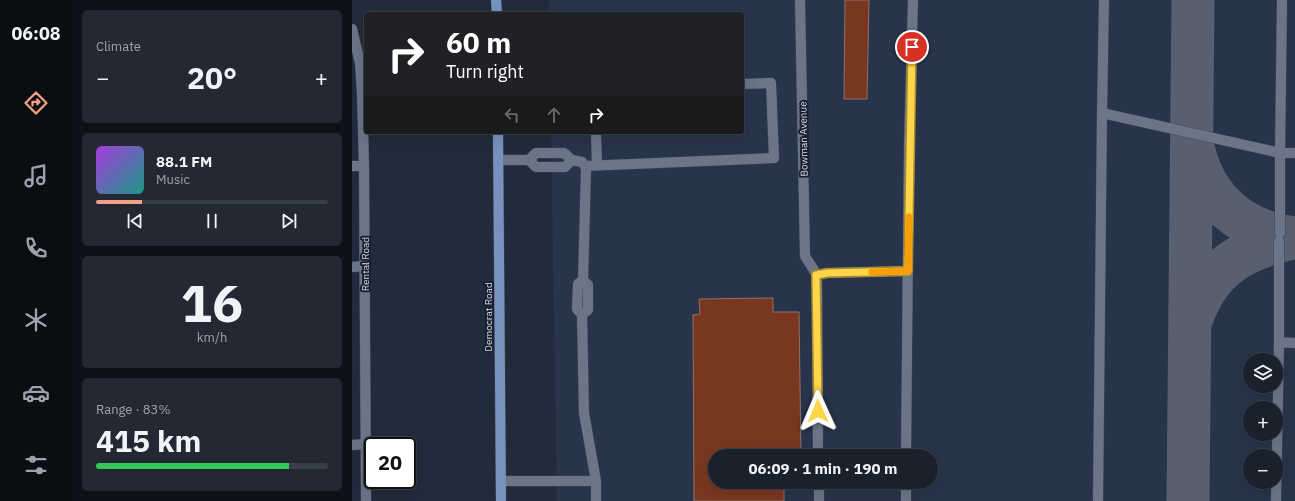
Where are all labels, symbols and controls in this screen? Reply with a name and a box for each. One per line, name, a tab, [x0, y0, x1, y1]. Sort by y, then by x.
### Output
text: 06:08	[11, 22, 61, 45]
text: 60 m	[446, 24, 511, 61]
icon: right	[380, 28, 432, 80]
pin	[895, 30, 929, 64]
icon: arrive	[901, 36, 923, 58]
text: Climate	[96, 38, 141, 55]
text: 20°	[187, 58, 237, 97]
text: Turn right	[446, 60, 524, 83]
text: −	[96, 63, 109, 92]
text: +	[315, 63, 328, 92]
icon: directions	[22, 89, 50, 117]
street label: Bowman Avenue	[796, 101, 811, 177]
icon: left	[501, 104, 523, 126]
icon: ahead	[543, 104, 565, 126]
icon: right	[585, 104, 607, 126]
text: 88.1 FM	[156, 152, 212, 171]
icon: music	[22, 162, 50, 190]
text: Music	[156, 171, 190, 188]
icon: previous	[124, 210, 146, 232]
icon: pause	[201, 210, 223, 232]
icon: next	[278, 210, 300, 232]
icon: phone	[22, 234, 50, 262]
street label: Rental Road	[359, 237, 372, 291]
text: 16	[181, 269, 243, 336]
street label: Democrat Road	[482, 282, 495, 352]
icon: climate	[22, 306, 50, 334]
text: km/h	[197, 329, 227, 346]
map controls	[1243, 353, 1283, 489]
button: layers	[1243, 353, 1283, 393]
icon: car	[22, 379, 50, 407]
position arrow	[797, 390, 839, 432]
text: Range · 83%	[96, 401, 170, 418]
button: +	[1243, 401, 1283, 441]
text: 415 km	[96, 421, 201, 460]
speed limit sign: 20	[364, 437, 416, 489]
button: −	[1243, 449, 1283, 489]
icon: filters	[22, 451, 50, 479]
text: 06:09 · 1 min · 190 m	[749, 459, 897, 478]

